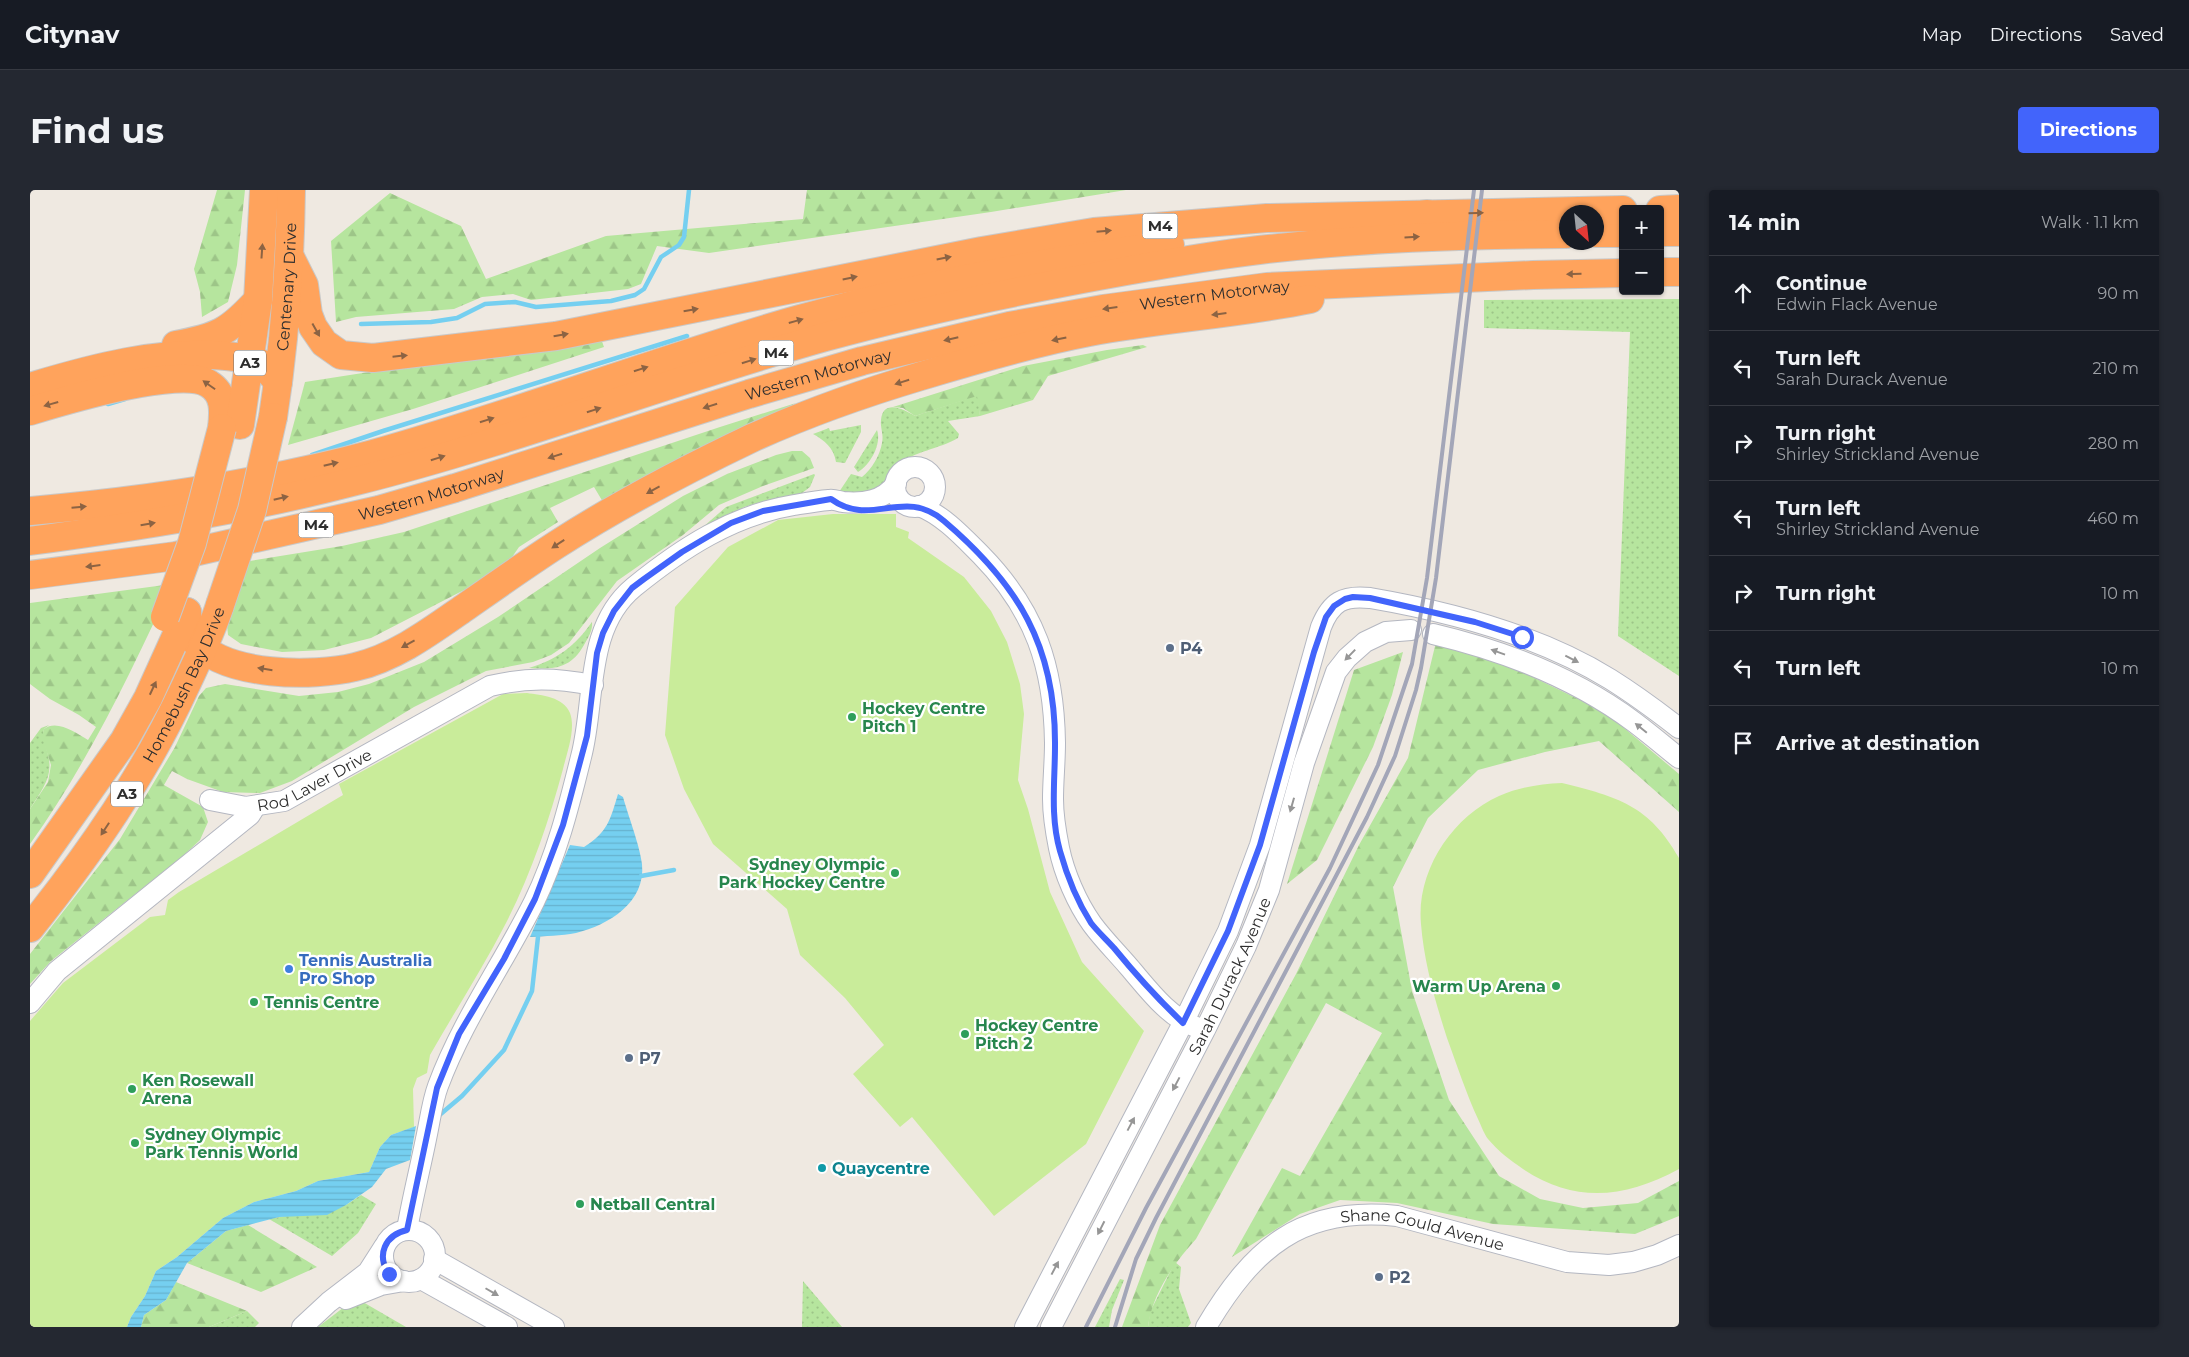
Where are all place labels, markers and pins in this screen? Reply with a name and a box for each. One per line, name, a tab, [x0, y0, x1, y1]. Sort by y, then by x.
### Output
place label: P4	[1180, 639, 1202, 658]
marker: P4	[1164, 642, 1176, 654]
place label: Hockey Centre Pitch 1	[862, 699, 985, 736]
marker: Hockey Centre Pitch 1	[846, 711, 858, 723]
place label: Sydney Olympic Park Hockey Centre	[718, 855, 886, 892]
marker: Sydney Olympic Park Hockey Centre	[889, 867, 901, 879]
place label: Tennis Australia Pro Shop	[299, 951, 432, 988]
marker: Tennis Australia Pro Shop	[283, 963, 295, 975]
place label: Warm Up Arena	[1412, 977, 1546, 996]
marker: Warm Up Arena	[1550, 980, 1562, 992]
place label: Tennis Centre	[264, 993, 379, 1012]
marker: Tennis Centre	[248, 996, 260, 1008]
place label: Hockey Centre Pitch 2	[975, 1016, 1098, 1053]
marker: Hockey Centre Pitch 2	[959, 1028, 971, 1040]
place label: P7	[639, 1049, 661, 1068]
marker: P7	[623, 1052, 635, 1064]
place label: Ken Rosewall Arena	[141, 1071, 254, 1108]
marker: Ken Rosewall Arena	[126, 1083, 138, 1095]
place label: Sydney Olympic Park Tennis World	[145, 1125, 298, 1162]
marker: Sydney Olympic Park Tennis World	[129, 1137, 141, 1149]
place label: Quaycentre	[832, 1159, 930, 1178]
marker: Quaycentre	[816, 1162, 828, 1174]
place label: Netball Central	[590, 1195, 715, 1214]
marker: Netball Central	[574, 1198, 586, 1210]
place label: P2	[1389, 1268, 1410, 1287]
marker: P2	[1373, 1271, 1385, 1283]

